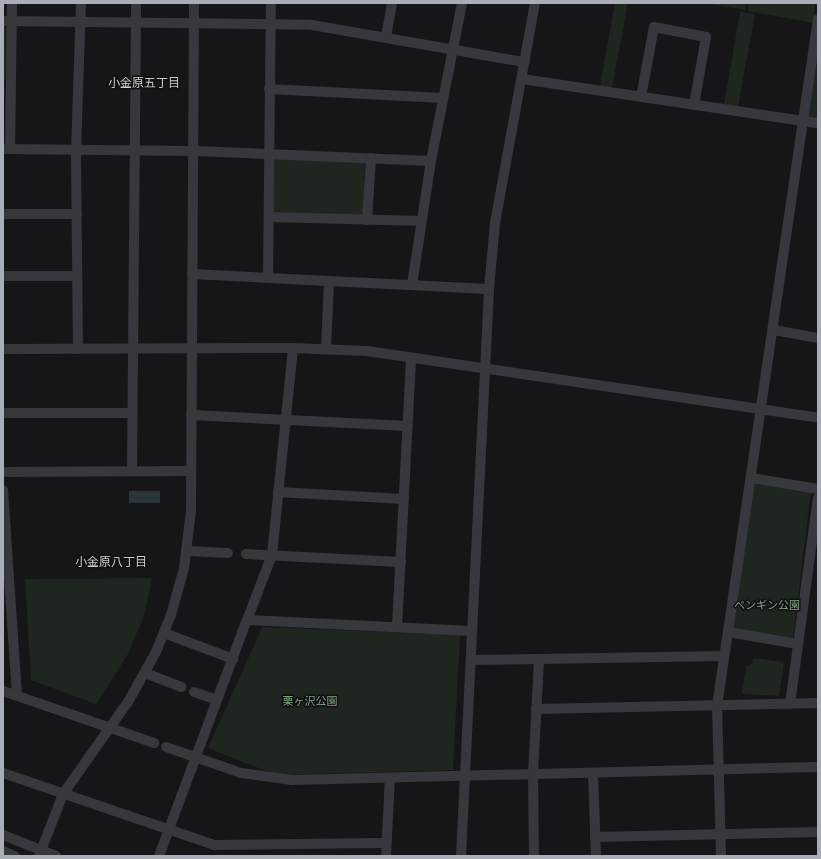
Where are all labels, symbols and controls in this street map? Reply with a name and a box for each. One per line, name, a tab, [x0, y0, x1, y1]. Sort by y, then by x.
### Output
district label: 小金原五丁目	[108, 77, 180, 91]
district label: 小金原八丁目	[75, 556, 147, 570]
park label: ペンギン公園	[734, 598, 800, 612]
park label: 栗ヶ沢公園	[283, 694, 337, 708]

